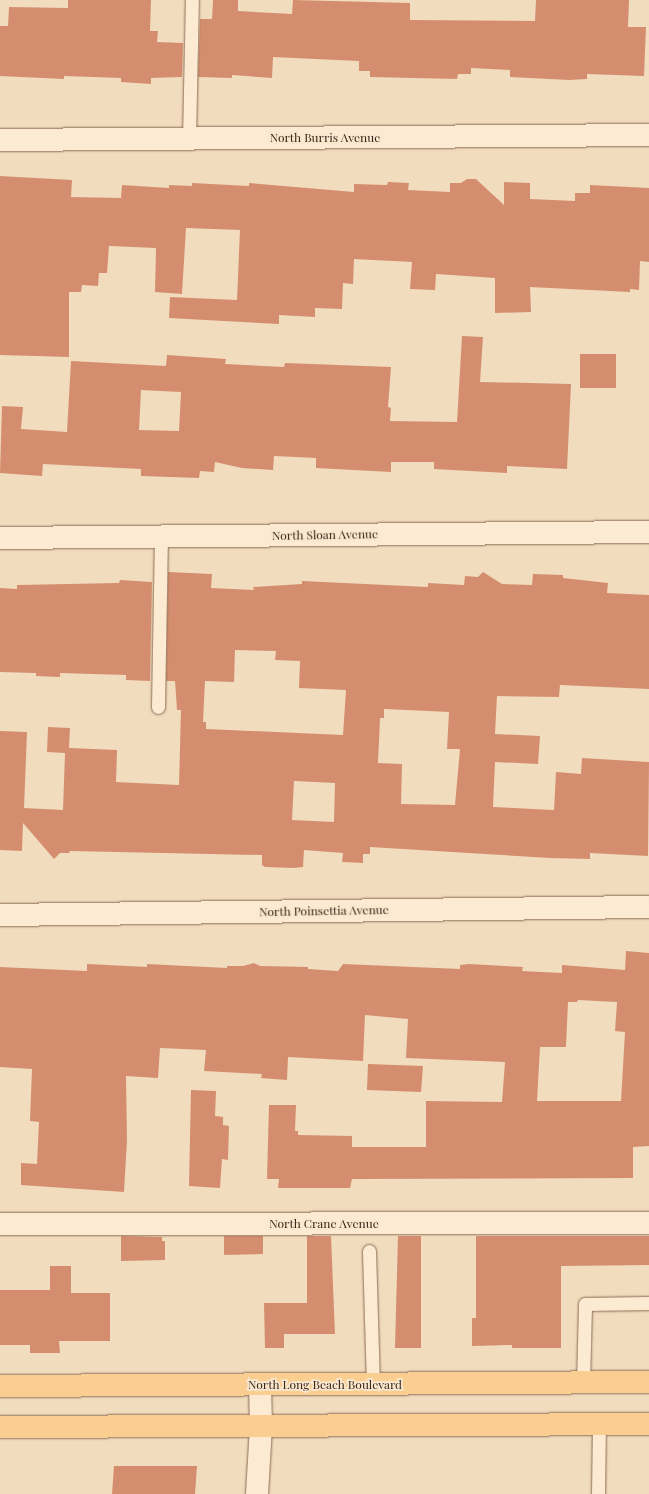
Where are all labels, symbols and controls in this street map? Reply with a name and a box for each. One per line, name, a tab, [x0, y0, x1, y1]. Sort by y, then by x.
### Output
street label: North Burris Avenue	[269, 131, 381, 145]
street label: North Sloan Avenue	[272, 527, 378, 543]
street label: North Poinsettia Avenue	[259, 903, 389, 919]
street label: North Crane Avenue	[269, 1217, 379, 1231]
street label: North Long Beach Boulevard	[248, 1378, 402, 1392]

